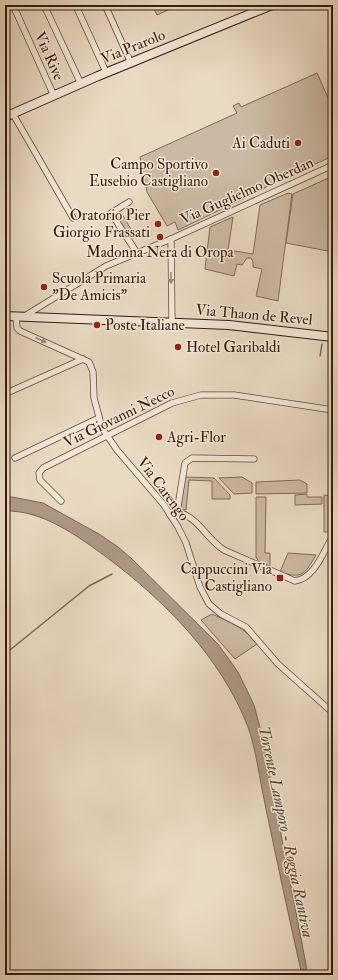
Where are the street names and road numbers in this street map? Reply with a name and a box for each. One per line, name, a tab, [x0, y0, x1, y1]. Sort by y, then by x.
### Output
street label: Via Prarolo	[98, 25, 168, 69]
street label: Via Rive	[30, 29, 68, 83]
street label: Via Guglielmo Oberdan	[177, 153, 317, 229]
street label: Via Thaon de Revel	[195, 300, 313, 330]
street label: Via Giovanni Necco	[60, 382, 178, 452]
street label: Via Carengo	[133, 453, 193, 525]

